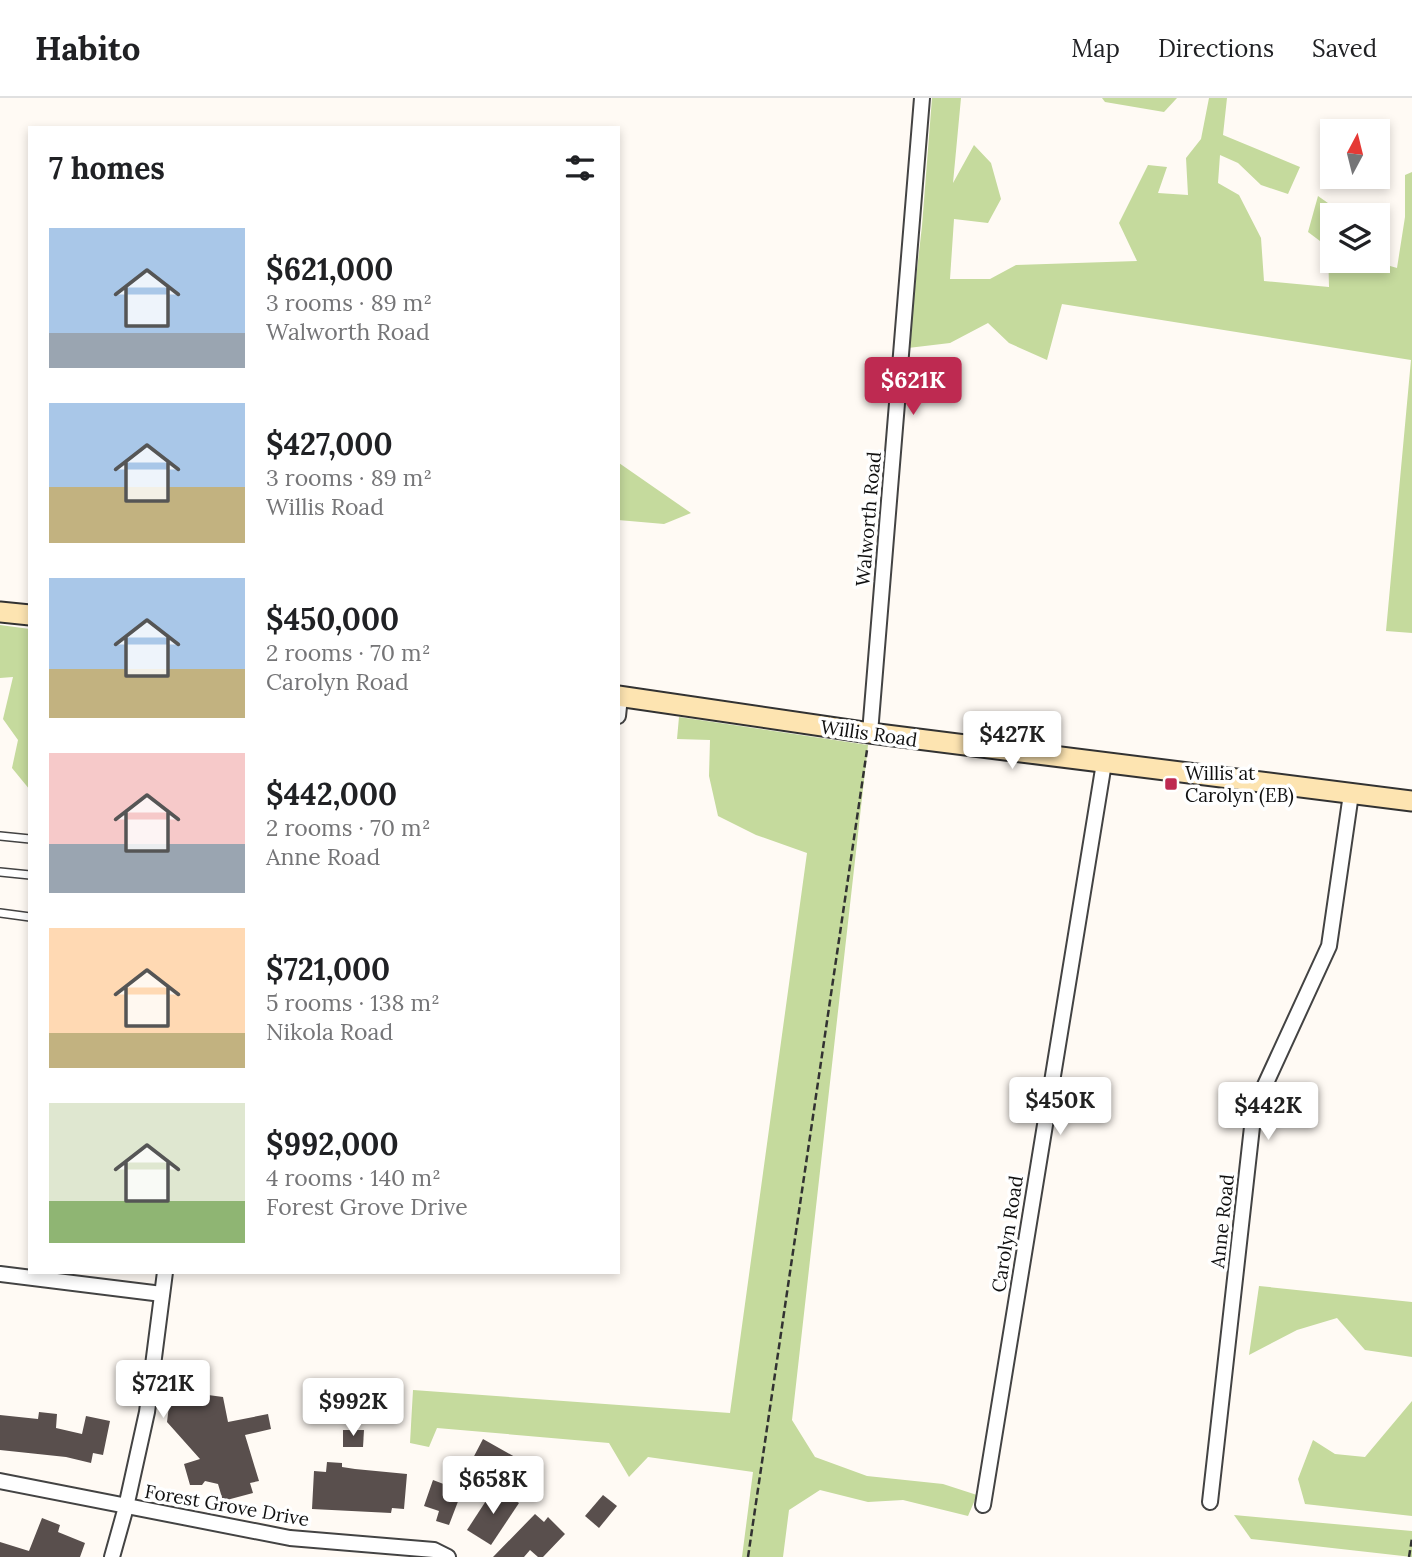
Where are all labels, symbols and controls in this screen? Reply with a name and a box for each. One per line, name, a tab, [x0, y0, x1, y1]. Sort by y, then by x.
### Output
text: Habito	[35, 27, 140, 69]
text: Map	[1071, 33, 1120, 64]
text: Directions	[1158, 33, 1274, 64]
text: Saved	[1312, 33, 1377, 64]
north arrow	[1320, 119, 1390, 189]
map controls	[1320, 119, 1390, 273]
text: 7 homes	[49, 149, 165, 187]
icon: filters	[561, 149, 599, 187]
button: layers	[1320, 203, 1390, 273]
text: $621,000	[266, 250, 393, 288]
icon: home	[105, 256, 189, 340]
text: 3 rooms · 89 m²	[266, 288, 432, 317]
text: Walworth Road	[266, 317, 430, 346]
pin: $621K	[864, 358, 962, 417]
text: $621K	[881, 365, 945, 394]
text: $427,000	[266, 425, 393, 463]
icon: home	[105, 431, 189, 515]
street label: Walworth Road	[850, 451, 886, 587]
text: 3 rooms · 89 m²	[266, 463, 432, 492]
text: Willis Road	[266, 492, 384, 521]
text: $450,000	[266, 600, 399, 638]
icon: home	[105, 606, 189, 690]
text: 2 rooms · 70 m²	[266, 638, 431, 667]
text: Carolyn Road	[266, 667, 409, 696]
pin: $427K	[963, 712, 1061, 771]
street label: Willis Road	[819, 714, 919, 752]
text: $427K	[979, 719, 1045, 748]
place label: Willis at Carolyn (EB)	[1185, 761, 1294, 808]
text: $442,000	[266, 775, 397, 813]
marker: Willis at Carolyn (EB)	[1163, 776, 1179, 792]
icon: home	[105, 781, 189, 865]
text: 2 rooms · 70 m²	[266, 813, 431, 842]
text: Anne Road	[266, 842, 380, 871]
text: $721,000	[266, 950, 390, 988]
icon: home	[105, 956, 189, 1040]
text: 5 rooms · 138 m²	[266, 988, 440, 1017]
text: Nikola Road	[266, 1017, 393, 1046]
pin: $450K	[1011, 1077, 1109, 1137]
pin: $442K	[1219, 1082, 1317, 1142]
text: $450K	[1025, 1085, 1095, 1114]
text: $442K	[1234, 1090, 1302, 1119]
text: $992,000	[266, 1125, 398, 1163]
icon: home	[105, 1131, 189, 1215]
text: 4 rooms · 140 m²	[266, 1163, 441, 1192]
street label: Anne Road	[1205, 1173, 1239, 1270]
street label: Carolyn Road	[986, 1174, 1028, 1294]
text: Forest Grove Drive	[266, 1192, 468, 1221]
pin: $721K	[114, 1360, 212, 1420]
text: $721K	[132, 1368, 194, 1397]
pin: $992K	[304, 1378, 402, 1438]
text: $992K	[319, 1386, 387, 1415]
pin: $658K	[444, 1456, 542, 1516]
text: $658K	[459, 1464, 527, 1493]
street label: Forest Grove Drive	[143, 1479, 311, 1531]

